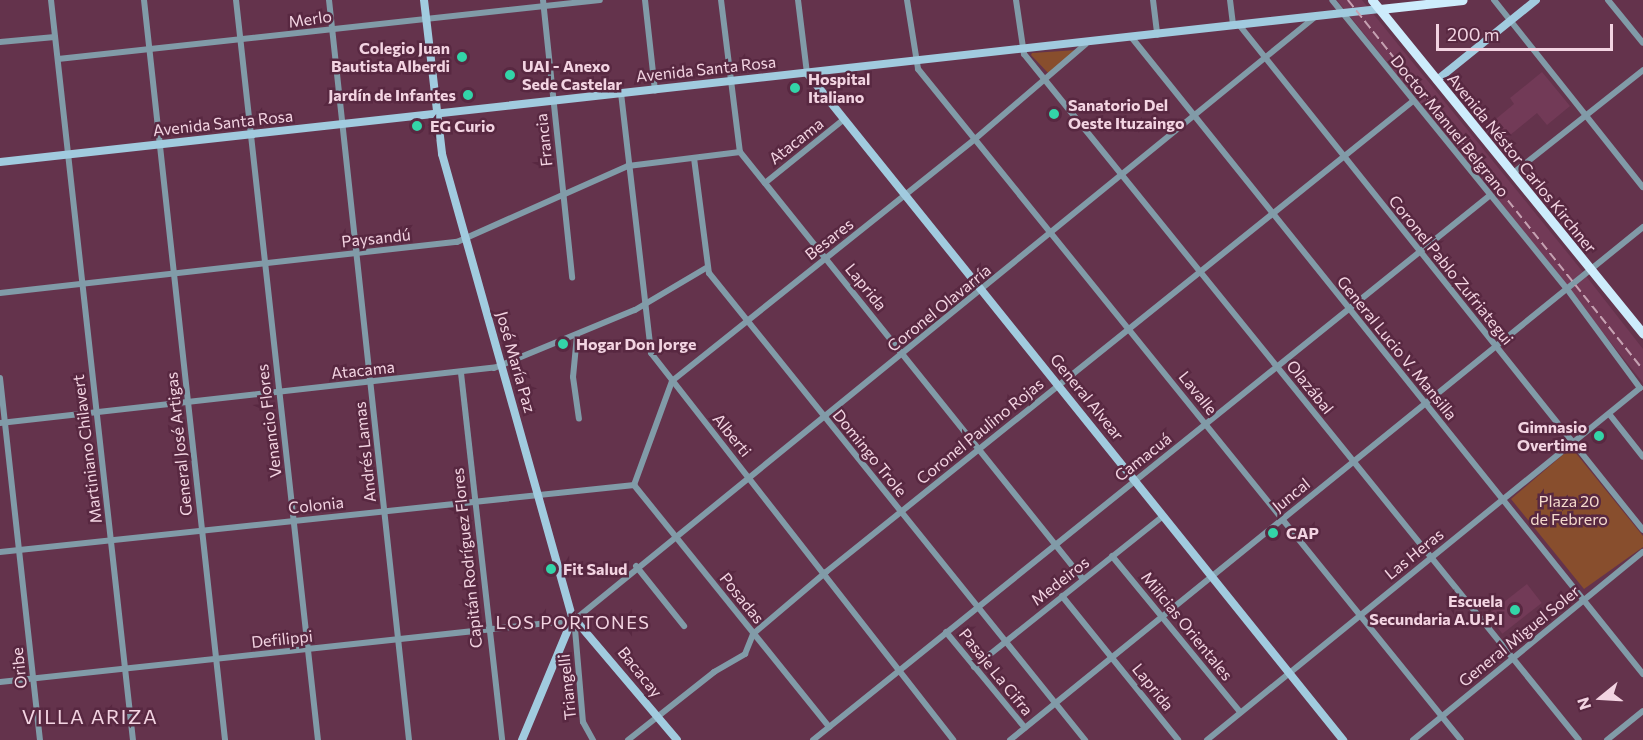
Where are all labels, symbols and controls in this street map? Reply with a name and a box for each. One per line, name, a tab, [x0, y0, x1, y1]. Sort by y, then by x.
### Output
street label: Merlo	[287, 6, 333, 32]
scale bar	[1439, 12, 1616, 50]
text: 200 m	[1447, 23, 1500, 45]
place label: Colegio Juan Bautista Alberdi	[331, 38, 450, 76]
marker: Colegio Juan Bautista Alberdi	[455, 50, 469, 64]
street label: Doctor Manuel Belgrano	[1387, 51, 1513, 201]
street label: Avenida Santa Rosa	[635, 52, 777, 86]
place label: UAI - Anexo Sede Castelar	[522, 56, 622, 94]
marker: UAI - Anexo Sede Castelar	[503, 68, 517, 82]
place label: Hospital Italiano	[808, 69, 870, 107]
street label: Avenida Néstor Carlos Kirchner	[1444, 69, 1600, 257]
marker: Hospital Italiano	[786, 79, 804, 97]
place label: Jardín de Infantes	[328, 85, 456, 105]
marker: Jardín de Infantes	[461, 88, 475, 102]
place label: Sanatorio Del Oeste Ituzaingo	[1068, 95, 1184, 133]
marker: Sanatorio Del Oeste Ituzaingo	[1045, 105, 1063, 123]
street label: Avenida Santa Rosa	[152, 106, 294, 140]
street label: Francia	[532, 113, 556, 167]
street label: Atacama	[765, 114, 827, 168]
place label: EG Curio	[430, 116, 495, 136]
marker: EG Curio	[408, 117, 426, 135]
street label: Coronel Pablo Zufriategui	[1385, 191, 1517, 349]
street label: Besares	[801, 214, 857, 264]
street label: Paysandú	[340, 225, 412, 251]
street label: Laprida	[841, 260, 891, 314]
street label: Coronel Olavarría	[883, 260, 995, 356]
street label: General Lucio V. Mansilla	[1333, 272, 1461, 424]
street label: José María Paz	[492, 309, 540, 415]
place label: Hogar Don Jorge	[576, 334, 696, 354]
marker: Hogar Don Jorge	[554, 335, 572, 353]
street label: General Alvear	[1046, 350, 1128, 444]
street label: Olazábal	[1283, 356, 1337, 418]
street label: Atacama	[330, 357, 396, 383]
street label: Venancio Flores	[253, 363, 285, 479]
street label: Lavalle	[1175, 367, 1221, 419]
street label: General José Artigas	[162, 371, 196, 517]
street label: Martiniano Chilavert	[68, 373, 106, 525]
street label: Coronel Paulino Rojas	[913, 374, 1047, 488]
street label: Andrés Lamas	[350, 401, 380, 503]
street label: Domingo Trole	[829, 405, 911, 501]
street label: Alberti	[709, 410, 755, 460]
place label: Gimnasio Overtime	[1517, 417, 1587, 455]
street label: Camacuá	[1111, 429, 1175, 485]
marker: Gimnasio Overtime	[1592, 429, 1606, 443]
street label: Capitán Rodríguez Flores	[448, 467, 486, 649]
street label: Juncal	[1268, 474, 1314, 516]
park label: Plaza 20 de Febrero	[1530, 491, 1608, 529]
street label: Colonia	[287, 493, 345, 517]
place label: CAP	[1286, 523, 1319, 543]
marker: CAP	[1264, 524, 1282, 542]
street label: Las Heras	[1381, 524, 1447, 584]
street label: Medeiros	[1027, 552, 1093, 610]
place label: Fit Salud	[563, 559, 627, 579]
marker: Fit Salud	[544, 562, 558, 576]
street label: Milicias Orientales	[1137, 568, 1237, 684]
street label: Posadas	[716, 569, 768, 627]
street label: General Miguel Soler	[1455, 581, 1583, 691]
place label: Escuela Secundaria A.U.P.I	[1369, 591, 1503, 629]
marker: Escuela Secundaria A.U.P.I	[1508, 603, 1522, 617]
district label: LOS PORTONES	[496, 611, 650, 633]
street label: Pasaje La Cifra	[955, 625, 1037, 719]
street label: Defilippi	[250, 626, 314, 652]
street label: Bacacay	[614, 643, 666, 701]
street label: Oribe	[7, 646, 31, 690]
street label: Triangelli	[554, 653, 580, 721]
street label: Laprida	[1128, 660, 1178, 714]
north arrow	[1571, 668, 1631, 728]
text: N	[1573, 695, 1594, 712]
district label: VILLA ARIZA	[22, 704, 158, 728]

